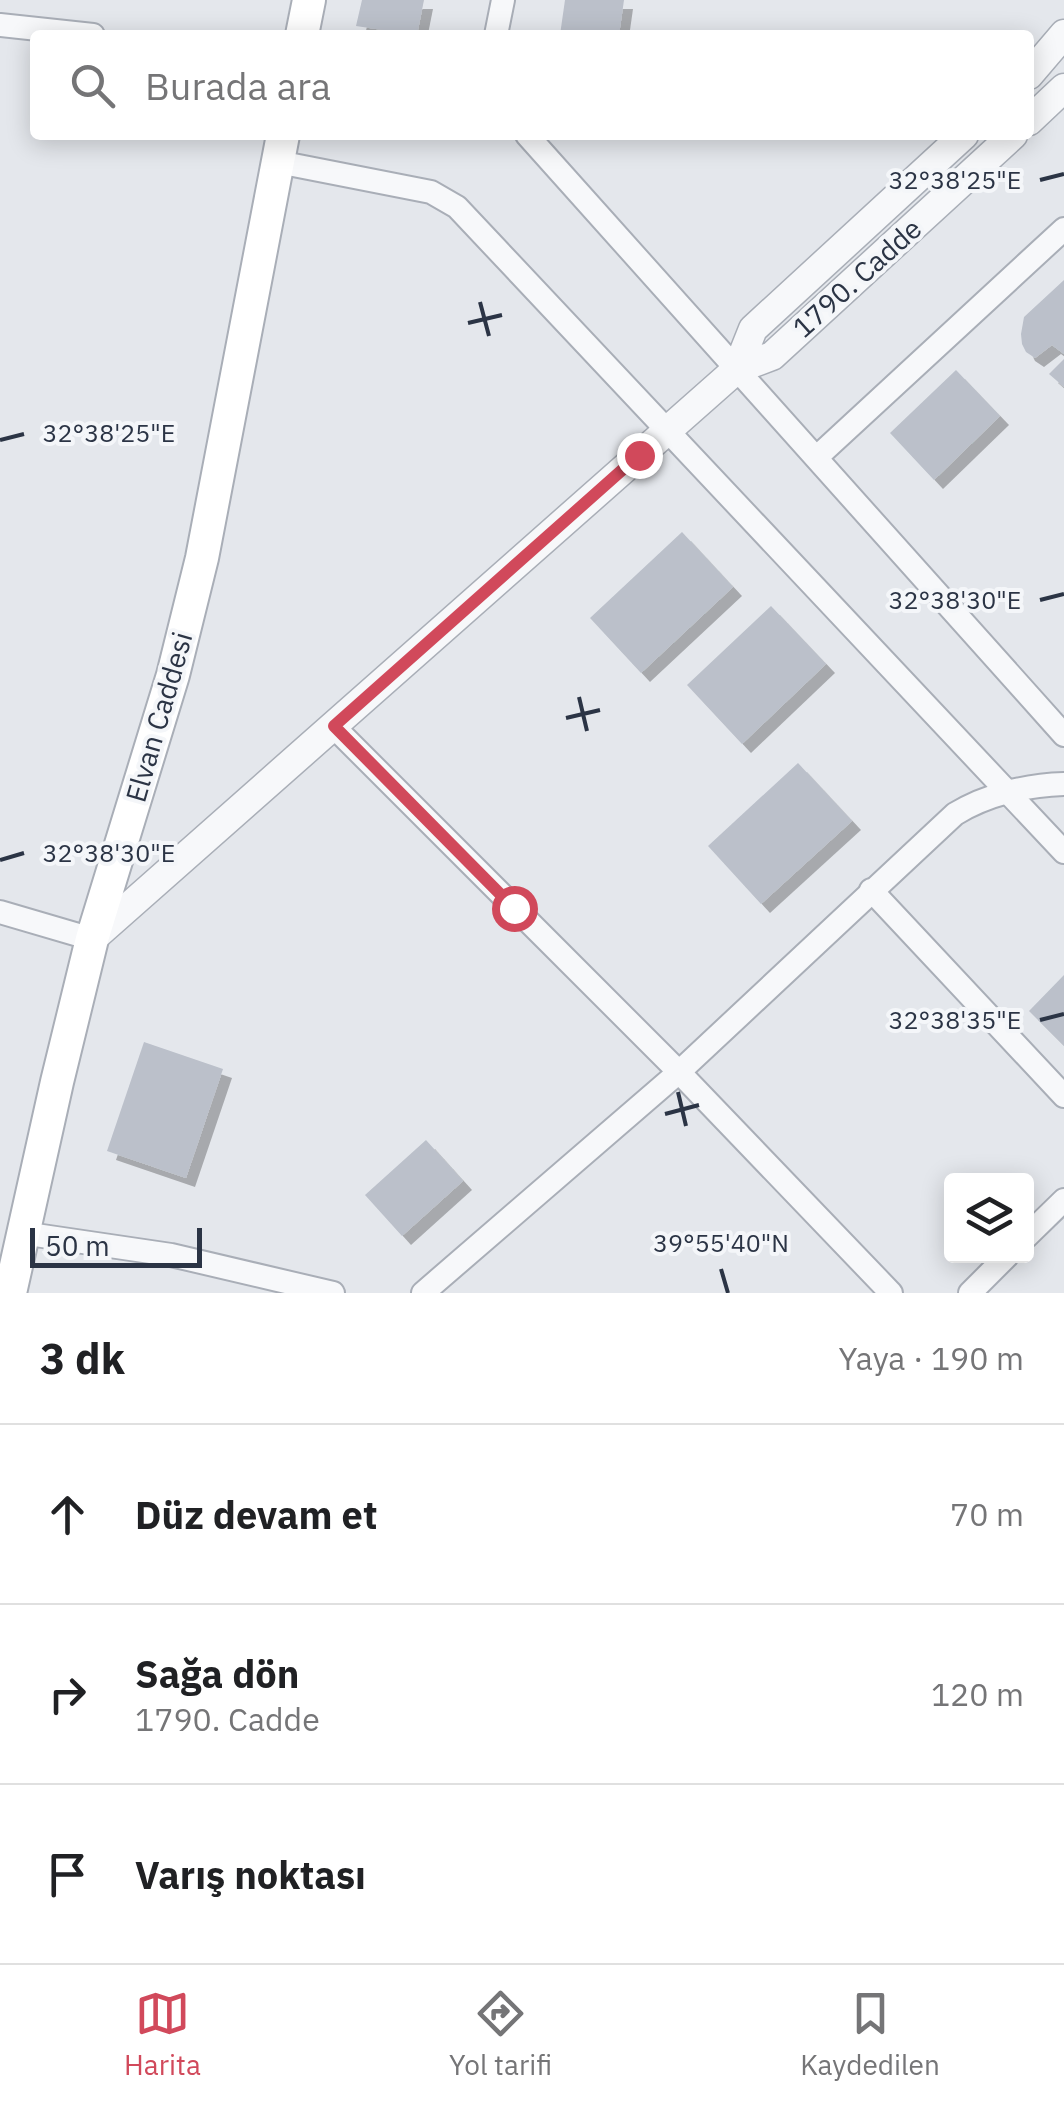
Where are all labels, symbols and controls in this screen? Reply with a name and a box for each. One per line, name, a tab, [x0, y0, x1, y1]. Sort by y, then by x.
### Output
search box	[30, 30, 1034, 140]
icon: search	[65, 58, 120, 113]
text: Burada ara	[145, 61, 331, 110]
text: 32°38'25"E	[889, 163, 1021, 196]
street label: 1790. Cadde	[784, 210, 929, 345]
text: 32°38'25"E	[43, 416, 175, 449]
route end	[617, 433, 663, 479]
text: 32°38'30"E	[889, 583, 1021, 616]
street label: Elvan Caddesi	[117, 627, 200, 806]
text: 32°38'30"E	[43, 836, 175, 869]
route start	[492, 886, 538, 932]
text: 32°38'35"E	[889, 1003, 1021, 1036]
map controls	[944, 1173, 1034, 1263]
button: layers	[944, 1173, 1034, 1263]
scale bar	[30, 1223, 202, 1268]
text: 39°55'40"N	[653, 1226, 789, 1259]
text: 50 m	[45, 1227, 110, 1264]
text: 3 dk	[40, 1331, 125, 1386]
text: Yaya · 190 m	[838, 1337, 1024, 1379]
icon: ahead	[40, 1487, 95, 1542]
text: Düz devam et	[135, 1490, 377, 1539]
text: 70 m	[950, 1493, 1024, 1535]
text: Sağa dön	[135, 1649, 299, 1698]
icon: right	[40, 1667, 95, 1722]
text: 120 m	[931, 1673, 1024, 1715]
text: 1790. Cadde	[135, 1698, 320, 1740]
icon: arrive	[40, 1847, 95, 1902]
text: Varış noktası	[135, 1850, 366, 1899]
tab: Harita	[124, 1986, 201, 2083]
tab: Yol tarifi	[449, 1986, 552, 2083]
tab: Kaydedilen	[800, 1986, 940, 2083]

